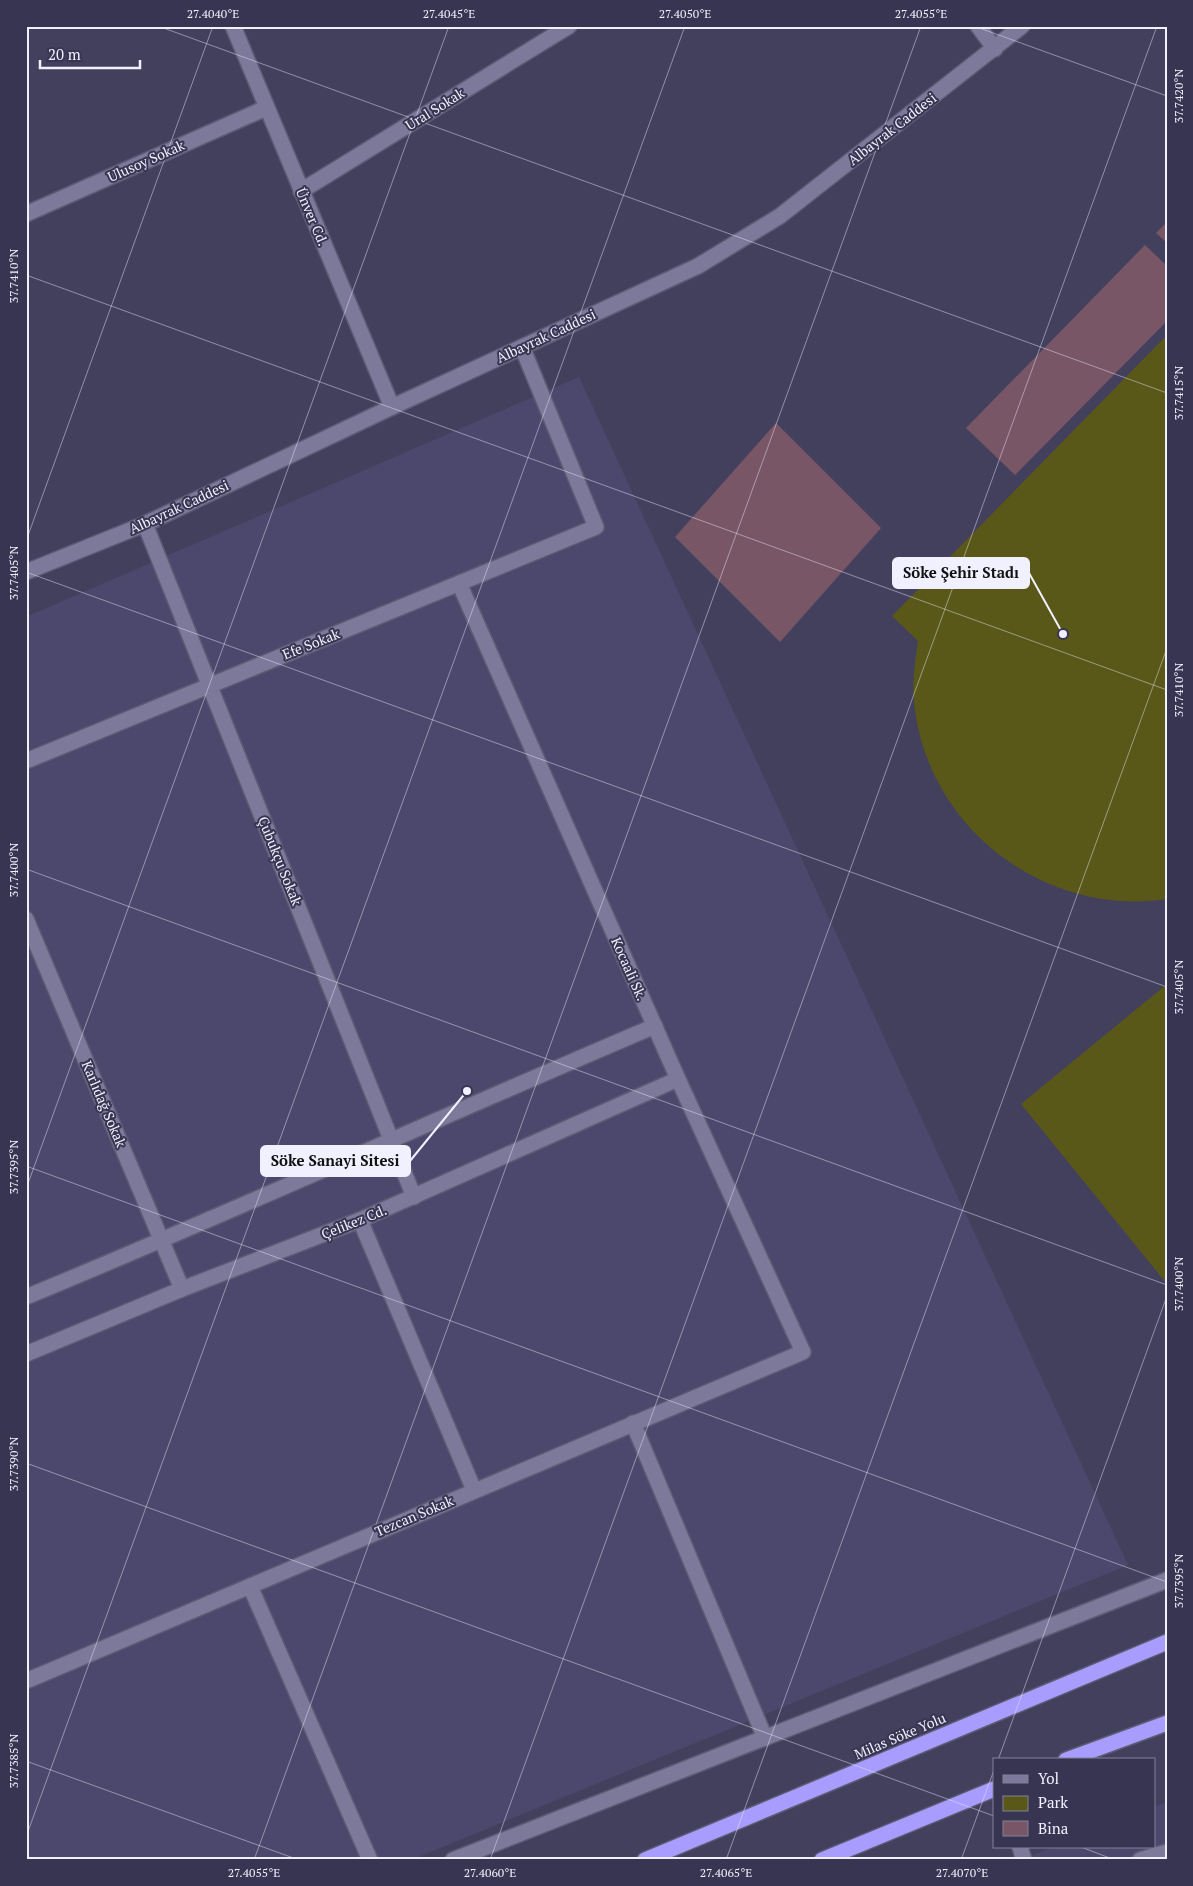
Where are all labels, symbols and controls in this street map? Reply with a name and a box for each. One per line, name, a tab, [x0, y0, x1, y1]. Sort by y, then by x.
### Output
text: 27.4040°E	[187, 6, 239, 21]
text: 27.4045°E	[423, 6, 475, 21]
text: 27.4050°E	[659, 6, 711, 21]
text: 27.4055°E	[895, 6, 947, 21]
scale bar	[40, 38, 140, 70]
text: 20 m	[48, 44, 81, 64]
text: 37.7420°N	[1171, 69, 1186, 123]
street label: Ural Sokak	[402, 83, 469, 134]
street label: Albayrak Caddesi	[843, 88, 940, 169]
street label: Ulusoy Sokak	[104, 135, 188, 186]
street label: Ünver Cd.	[292, 185, 333, 249]
text: 37.7410°N	[6, 249, 21, 303]
street label: Albayrak Caddesi	[493, 304, 599, 367]
text: 37.7415°N	[1171, 366, 1186, 420]
street label: Albayrak Caddesi	[126, 475, 232, 538]
text: 37.7405°N	[6, 546, 21, 600]
callout: Söke Şehir Stadı	[893, 558, 1029, 588]
text: Söke Şehir Stadı	[903, 562, 1019, 583]
street label: Efe Sokak	[279, 623, 343, 664]
text: 37.7410°N	[1171, 663, 1186, 717]
street label: Çubukçu Sokak	[254, 813, 307, 909]
text: 37.7400°N	[6, 843, 21, 897]
street label: Kocaali Sk.	[607, 934, 652, 1003]
text: 37.7405°N	[1171, 960, 1186, 1014]
street label: Karlıdağ Sokak	[78, 1058, 132, 1151]
text: 37.7395°N	[6, 1140, 21, 1194]
callout: Söke Sanayi Sitesi	[261, 1146, 410, 1176]
text: Söke Sanayi Sitesi	[271, 1150, 399, 1170]
street label: Çelikez Cd.	[318, 1200, 389, 1243]
text: 37.7400°N	[1171, 1257, 1186, 1311]
text: 37.7390°N	[6, 1437, 21, 1491]
street label: Tezcan Sokak	[372, 1490, 457, 1541]
text: 37.7395°N	[1171, 1554, 1186, 1608]
street label: Milas Söke Yolu	[851, 1708, 948, 1763]
text: 37.7385°N	[6, 1734, 21, 1788]
legend	[993, 1758, 1156, 1848]
text: Yol	[1038, 1768, 1059, 1788]
text: Park	[1038, 1792, 1068, 1812]
text: Bina	[1038, 1818, 1069, 1838]
text: 27.4055°E	[228, 1865, 280, 1880]
text: 27.4060°E	[464, 1865, 516, 1880]
text: 27.4065°E	[700, 1865, 752, 1880]
text: 27.4070°E	[936, 1865, 988, 1880]

